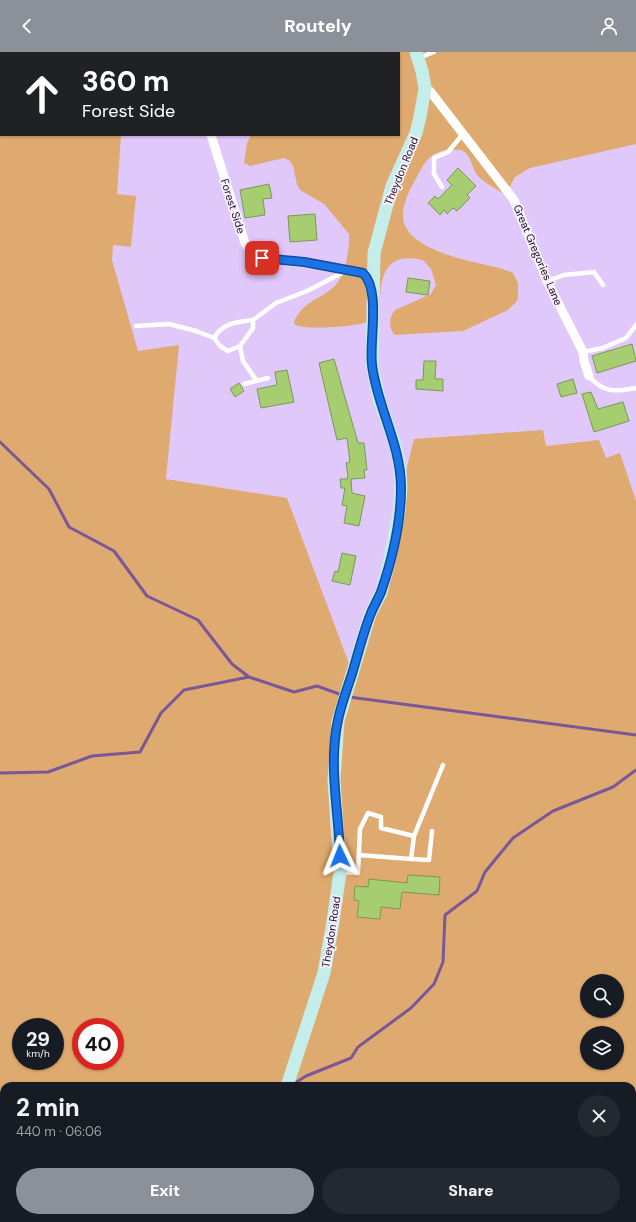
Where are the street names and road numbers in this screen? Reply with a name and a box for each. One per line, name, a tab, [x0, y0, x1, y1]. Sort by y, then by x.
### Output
street label: Theydon Road	[381, 135, 421, 207]
street label: Forest Side	[218, 177, 248, 235]
street label: Great Gregories Lane	[510, 203, 566, 307]
street label: Theydon Road	[318, 895, 344, 969]

